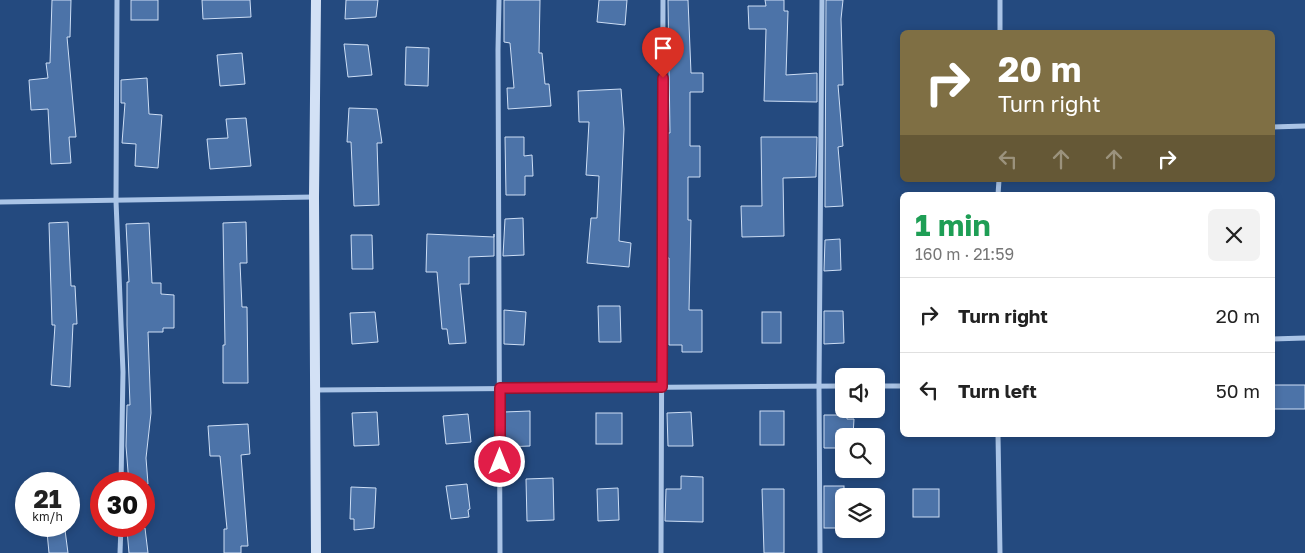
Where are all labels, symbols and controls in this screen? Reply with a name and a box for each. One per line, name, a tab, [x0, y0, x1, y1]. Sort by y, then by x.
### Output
pin	[642, 27, 684, 78]
icon: arrive	[649, 34, 677, 62]
text: 20 m	[998, 48, 1081, 90]
icon: right	[915, 50, 980, 115]
text: Turn right	[998, 90, 1101, 117]
icon: left	[994, 145, 1022, 173]
icon: ahead	[1047, 145, 1075, 173]
icon: ahead	[1100, 145, 1128, 173]
icon: right	[1153, 145, 1181, 173]
text: 1 min	[915, 207, 991, 243]
button: close	[1208, 209, 1260, 261]
text: 160 m · 21:59	[915, 244, 1014, 264]
icon: right	[915, 301, 943, 329]
text: Turn right	[958, 304, 1048, 327]
text: 20 m	[1216, 304, 1260, 327]
map controls	[835, 368, 885, 538]
button: sound	[835, 368, 885, 418]
icon: left	[915, 376, 943, 404]
text: Turn left	[958, 379, 1037, 402]
text: 50 m	[1216, 379, 1260, 402]
button: search	[835, 428, 885, 478]
position arrow	[473, 435, 525, 487]
speed limit sign: 30	[90, 472, 155, 537]
text: 21	[33, 483, 62, 514]
button: layers	[835, 488, 885, 538]
text: km/h	[32, 509, 63, 524]

